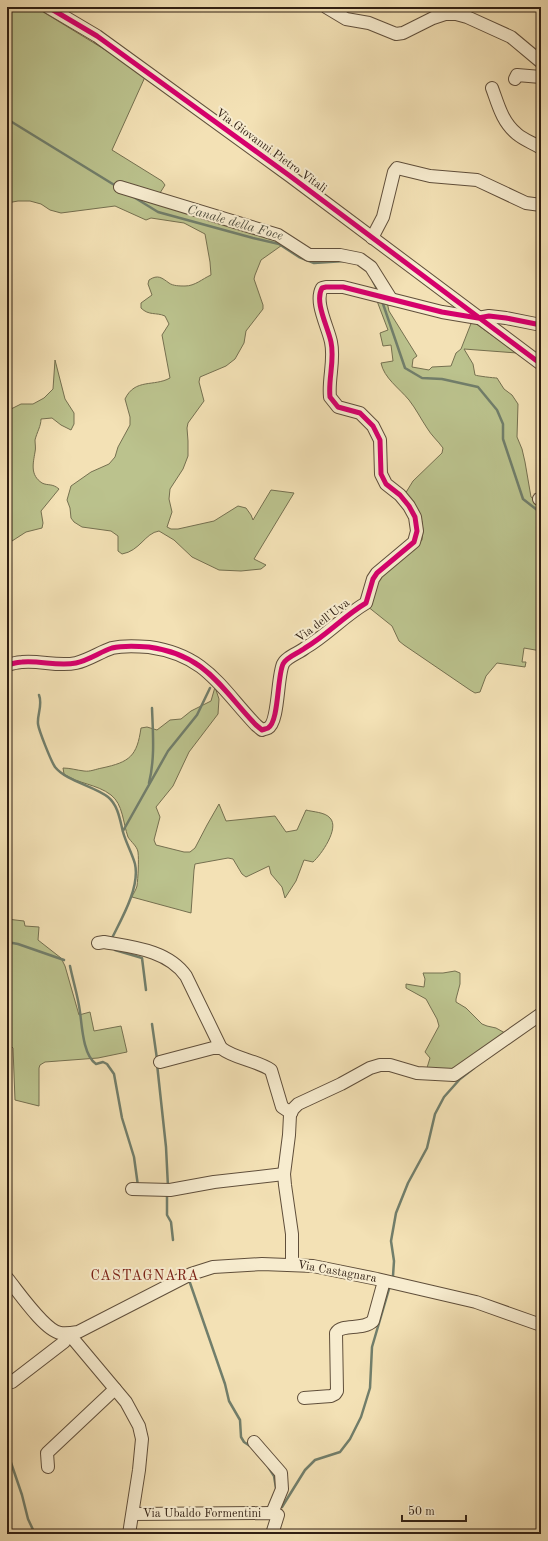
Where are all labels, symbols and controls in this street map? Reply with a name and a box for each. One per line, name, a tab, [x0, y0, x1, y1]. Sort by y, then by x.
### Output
street label: Via Giovanni Pietro Vitali	[213, 107, 329, 195]
water label: Canale della Foce	[186, 203, 284, 243]
street label: Via dell'Uva	[294, 597, 352, 645]
street label: Via Castagnara	[296, 1259, 378, 1285]
district label: CASTAGNARA	[91, 1269, 199, 1283]
scale bar	[402, 1497, 466, 1523]
text: 50 m	[408, 1505, 435, 1518]
street label: Via Ubaldo Formentini	[143, 1508, 261, 1520]

